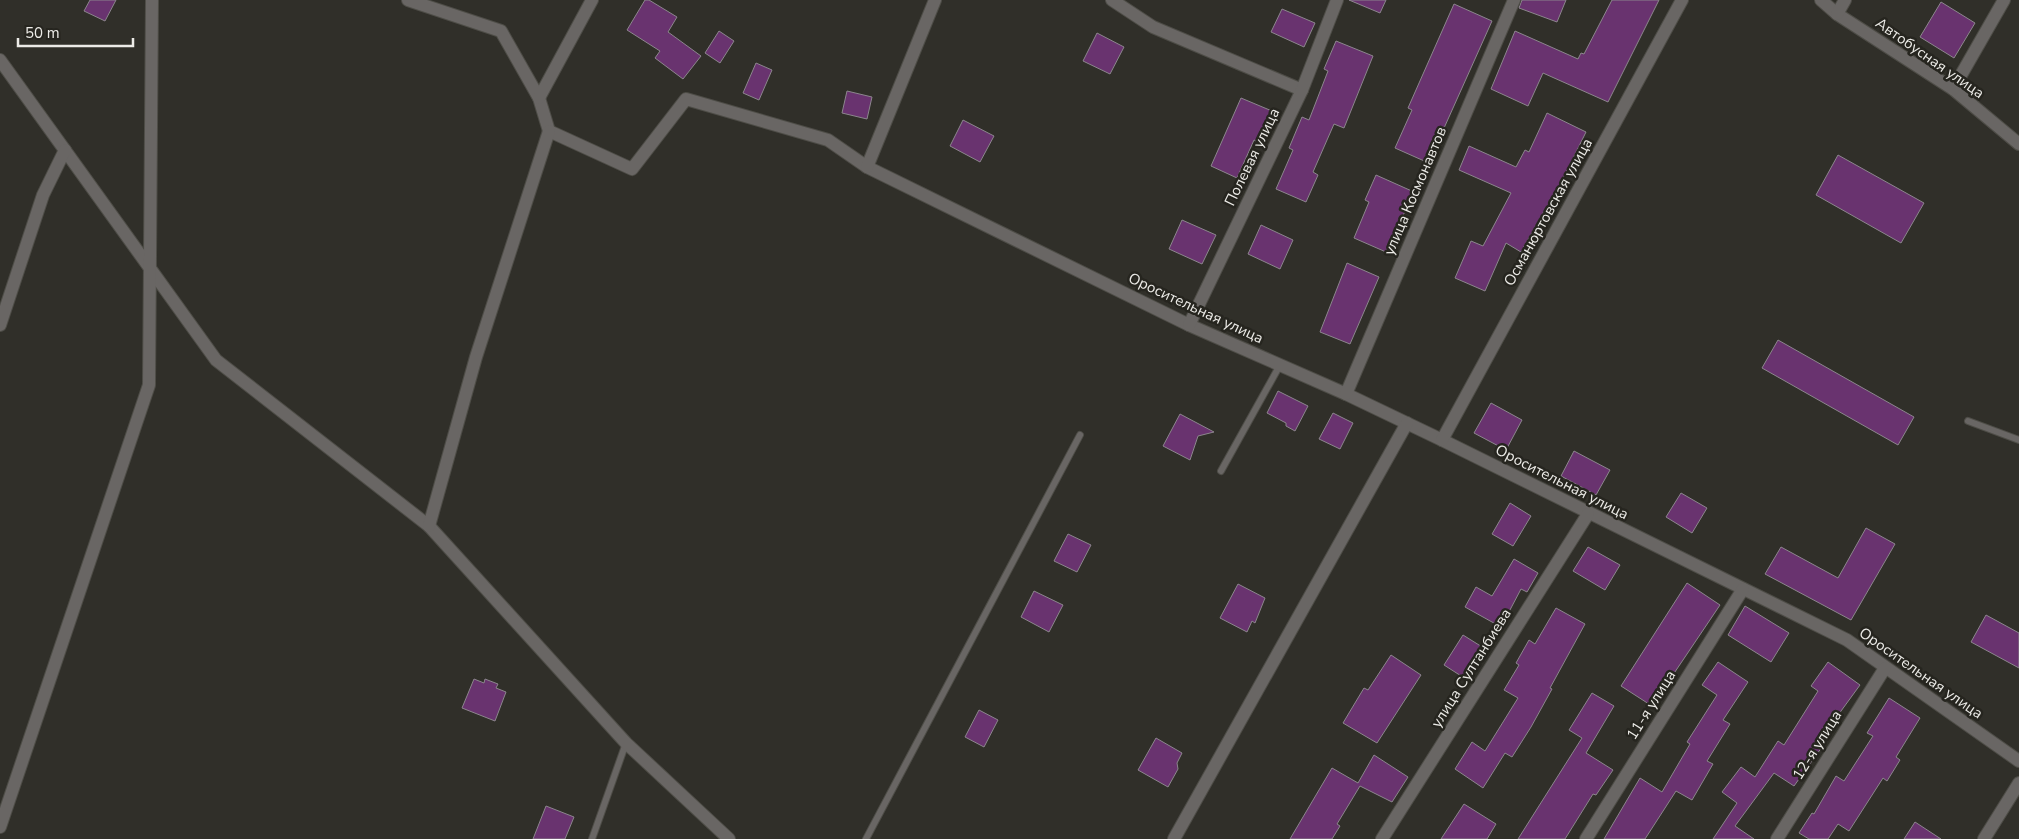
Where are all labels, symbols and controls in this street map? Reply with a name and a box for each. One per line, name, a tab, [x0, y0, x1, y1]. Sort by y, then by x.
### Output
street label: Автобусная улица	[1872, 13, 1988, 103]
scale bar	[18, 15, 132, 47]
text: 50 m	[25, 23, 60, 43]
street label: Полевая улица	[1220, 105, 1284, 209]
street label: улица Космонавтов	[1379, 124, 1451, 258]
street label: Османюртовская улица	[1499, 135, 1597, 289]
street label: Оросительная улица	[1125, 268, 1267, 348]
street label: Оросительная улица	[1492, 440, 1632, 524]
street label: улица Султанбиева	[1426, 605, 1516, 731]
street label: Оросительная улица	[1855, 623, 1987, 723]
street label: 11-я улица	[1622, 667, 1680, 743]
street label: 12-я улица	[1788, 707, 1846, 783]

